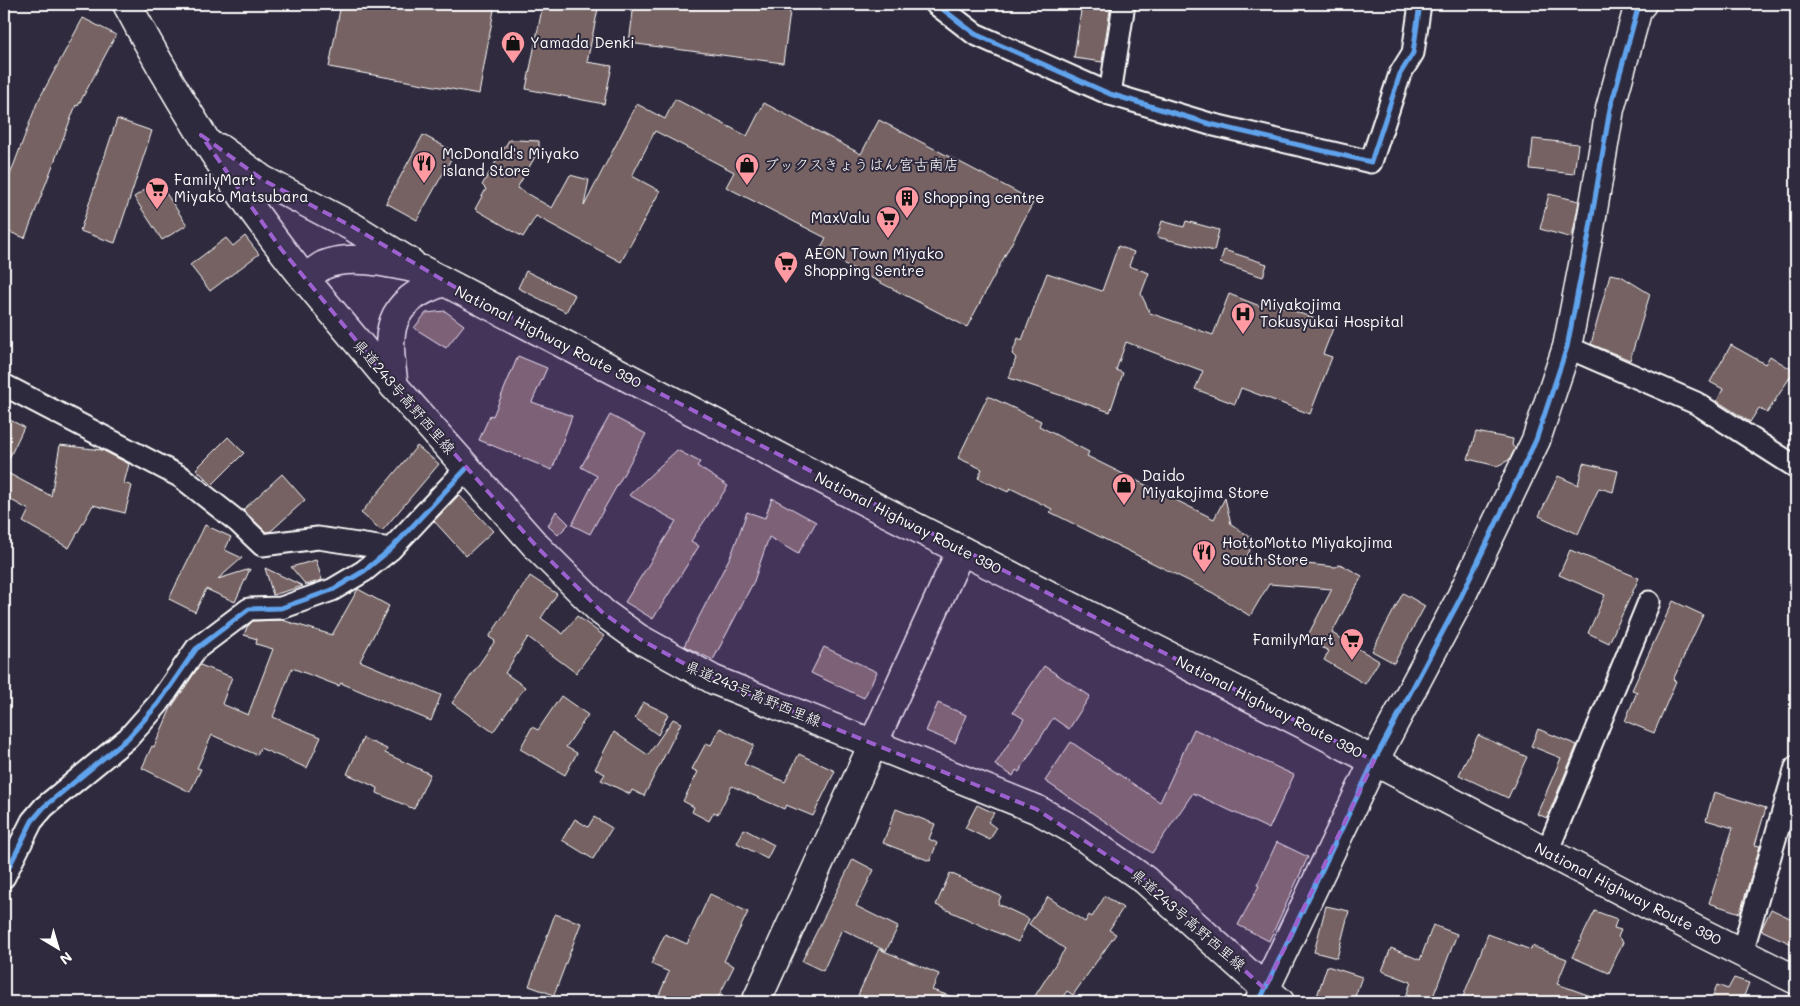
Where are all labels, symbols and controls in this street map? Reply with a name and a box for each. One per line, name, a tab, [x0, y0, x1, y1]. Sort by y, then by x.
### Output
shop icon: Yamada Denki	[500, 30, 526, 64]
place label: Yamada Denki	[530, 32, 635, 52]
place label: McDonald's Miyako island Store	[442, 143, 579, 180]
restaurant icon: McDonald's Miyako island Store	[411, 150, 437, 184]
shop icon: ブックスきょうはん宮古南店	[734, 152, 760, 186]
place label: ブックスきょうはん宮古南店	[764, 154, 959, 174]
place label: FamilyMart Miyako Matsubara	[174, 169, 309, 206]
supermarket icon: FamilyMart Miyako Matsubara	[144, 176, 170, 210]
building icon: Shopping centre	[894, 185, 920, 219]
place label: Shopping centre	[924, 187, 1045, 207]
supermarket icon: MaxValu	[875, 205, 901, 239]
place label: MaxValu	[811, 207, 870, 227]
place label: AEON Town Miyako Shopping Sentre	[804, 243, 943, 280]
supermarket icon: AEON Town Miyako Shopping Sentre	[773, 250, 799, 284]
street label: National Highway Route 390	[452, 280, 645, 392]
place label: Miyakojima Tokusyukai Hospital	[1260, 294, 1404, 331]
hospital icon: Miyakojima Tokusyukai Hospital	[1230, 301, 1256, 335]
street label: 県道243号高野西里線	[349, 335, 460, 458]
place label: Daido Miyakojima Store	[1142, 465, 1269, 502]
street label: National Highway Route 390	[812, 466, 1005, 578]
shop icon: Daido Miyakojima Store	[1111, 472, 1137, 506]
place label: HottoMotto Miyakojima South Store	[1222, 532, 1393, 569]
restaurant icon: HottoMotto Miyakojima South Store	[1191, 539, 1217, 573]
supermarket icon: FamilyMart	[1339, 627, 1365, 661]
place label: FamilyMart	[1253, 629, 1334, 649]
street label: National Highway Route 390	[1173, 650, 1366, 762]
street label: 県道243号高野西里線	[682, 655, 824, 731]
street label: National Highway Route 390	[1532, 837, 1725, 949]
street label: 県道243号高野西里線	[1127, 864, 1250, 975]
north arrow	[32, 924, 82, 974]
text: N	[56, 948, 76, 969]

